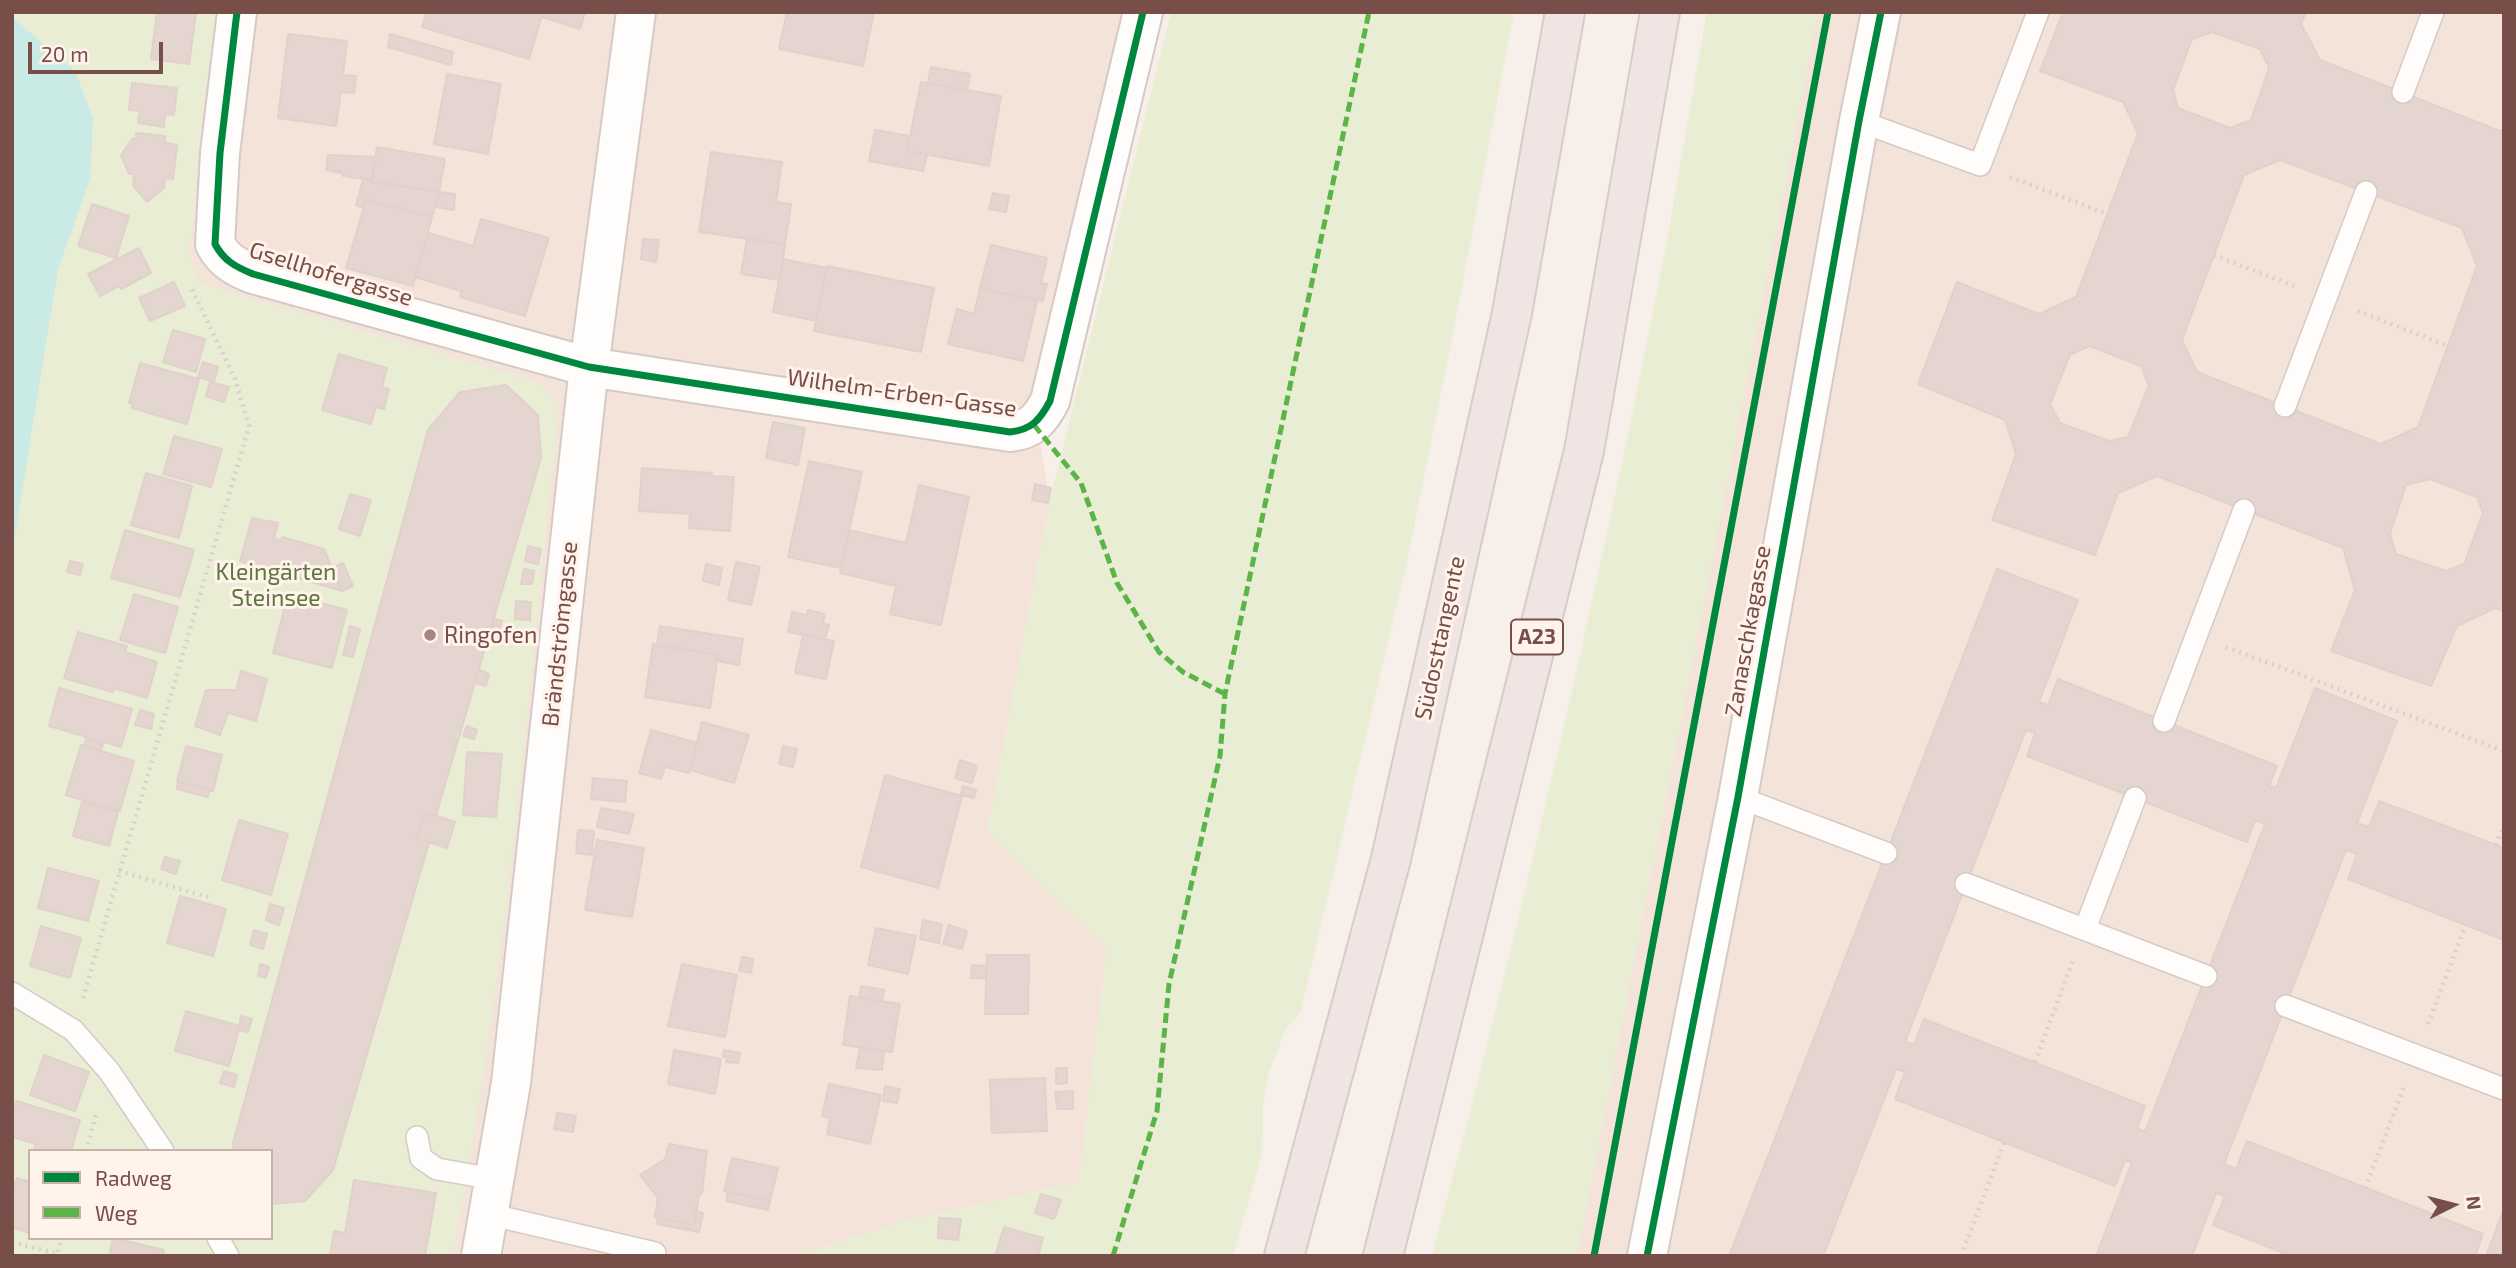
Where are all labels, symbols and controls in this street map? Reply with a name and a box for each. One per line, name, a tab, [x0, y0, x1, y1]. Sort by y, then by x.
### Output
scale bar	[32, 28, 166, 72]
text: 20 m	[41, 41, 89, 66]
street label: Gsellhofergasse	[246, 236, 416, 312]
street label: Wilhelm-Erben-Gasse	[786, 363, 1018, 423]
street label: Brändströmgasse	[537, 540, 583, 728]
street label: Zanaschkagasse	[1719, 543, 1777, 719]
street label: Südosttangente	[1409, 553, 1471, 723]
park label: Kleingärten Steinsee	[216, 558, 336, 612]
road number: A23	[1511, 620, 1563, 654]
place label: Ringofen	[444, 621, 537, 649]
marker: Ringofen	[422, 627, 438, 643]
legend	[28, 1149, 273, 1240]
text: Radweg	[95, 1165, 172, 1190]
north arrow	[2418, 1170, 2488, 1240]
text: N	[2462, 1195, 2487, 1211]
text: Weg	[95, 1200, 138, 1225]

